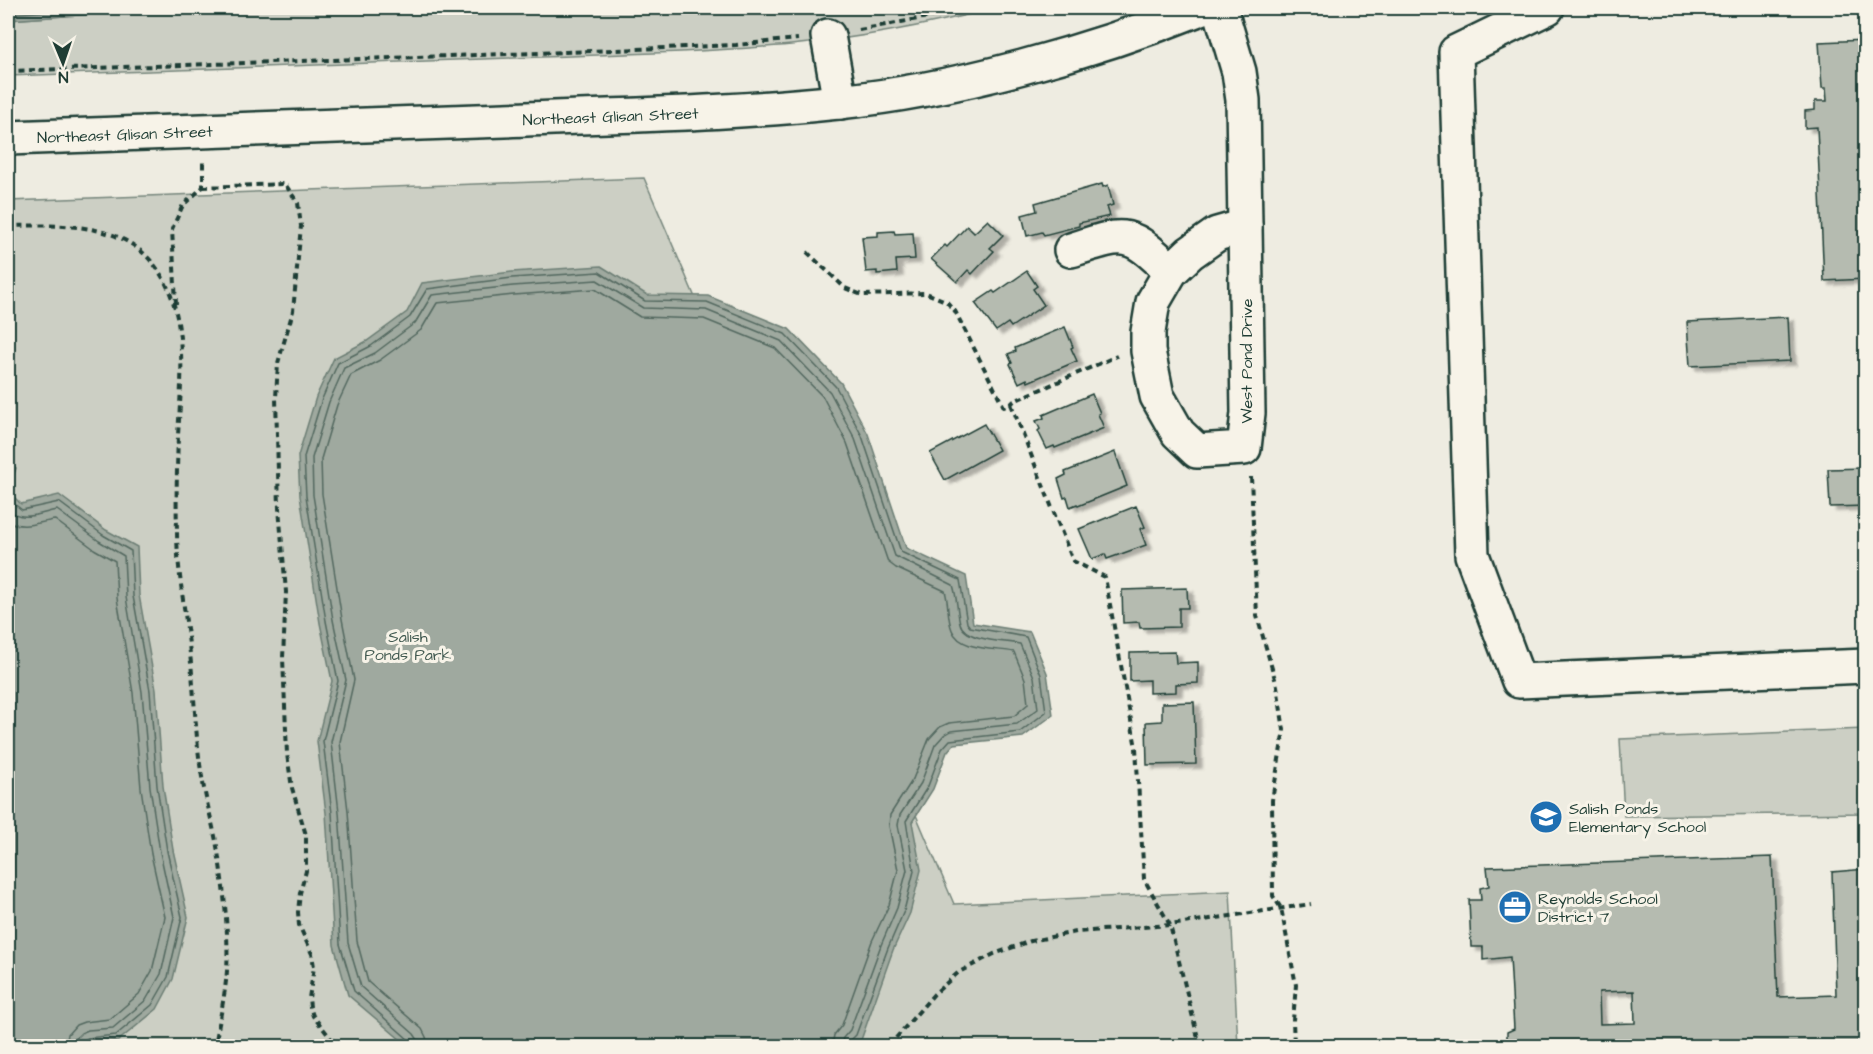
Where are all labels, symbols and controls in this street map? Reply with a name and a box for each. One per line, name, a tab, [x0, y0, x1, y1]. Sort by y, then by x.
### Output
north arrow	[33, 33, 93, 93]
text: N	[58, 66, 69, 88]
street label: Northeast Glisan Street	[522, 102, 700, 131]
street label: Northeast Glisan Street	[37, 121, 214, 149]
street label: West Pond Drive	[1236, 298, 1258, 424]
park label: Salish Ponds Park	[365, 626, 452, 666]
place label: Salish Ponds Elementary School	[1569, 798, 1706, 839]
school or university icon: Salish Ponds Elementary School	[1528, 799, 1564, 835]
place label: Reynolds School District 7	[1538, 888, 1658, 928]
office icon: Reynolds School District 7	[1497, 889, 1533, 925]

